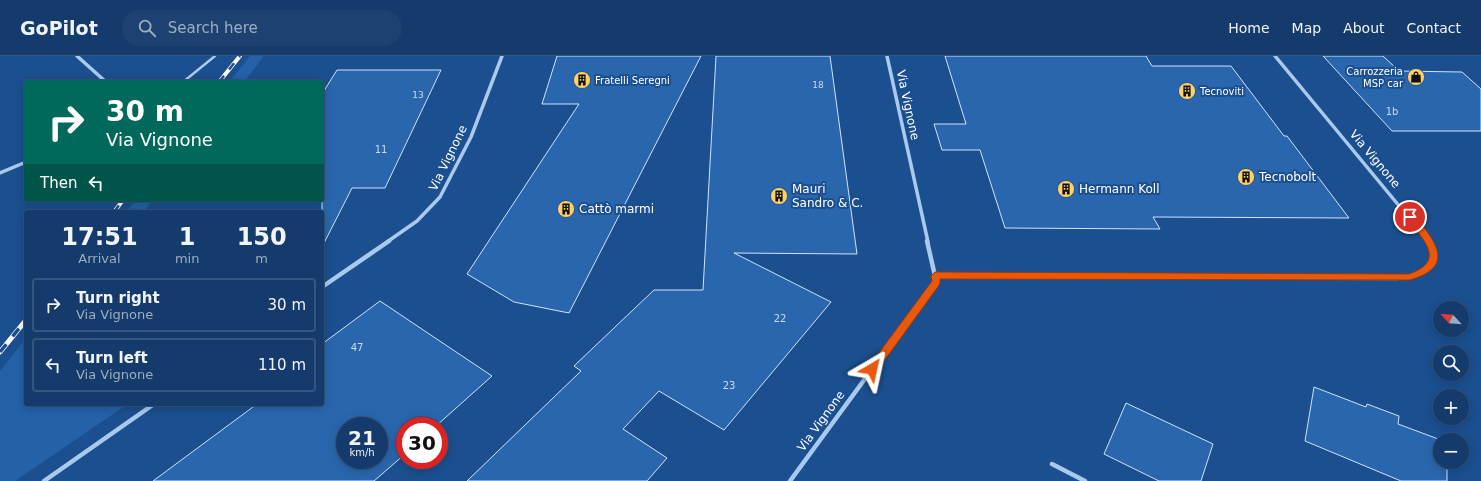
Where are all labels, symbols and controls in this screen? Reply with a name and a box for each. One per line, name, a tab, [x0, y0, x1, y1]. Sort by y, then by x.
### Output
search box	[122, 10, 402, 46]
text: GoPilot	[20, 17, 98, 39]
icon: search	[136, 17, 158, 39]
text: Search here	[168, 19, 258, 37]
text: Home	[1228, 20, 1270, 36]
text: Map	[1292, 20, 1321, 36]
text: About	[1343, 20, 1385, 36]
text: Contact	[1407, 20, 1461, 36]
place label: Carrozzeria MSP car	[1346, 66, 1404, 89]
shop icon: Carrozzeria MSP car	[1406, 67, 1426, 87]
street label: Via Vignone	[894, 69, 922, 141]
building icon: Fratelli Seregni	[572, 70, 592, 90]
place label: Fratelli Seregni	[595, 75, 670, 86]
house number: 18	[812, 80, 824, 90]
building icon: Tecnoviti	[1177, 81, 1197, 101]
place label: Tecnoviti	[1199, 86, 1244, 97]
house number: 13	[412, 90, 424, 100]
text: 30 m	[106, 95, 184, 128]
icon: right	[40, 96, 92, 148]
house number: 1b	[1386, 106, 1398, 117]
street label: Via Vignone	[426, 123, 470, 193]
street label: Via Vignone	[1347, 127, 1403, 191]
text: Via Vignone	[106, 129, 213, 150]
house number: 11	[375, 144, 387, 155]
building icon: Tecnobolt	[1236, 167, 1256, 187]
place label: Tecnobolt	[1258, 170, 1317, 184]
icon: left	[85, 172, 107, 194]
text: Then	[40, 174, 77, 192]
building icon: Hermann Koll	[1056, 179, 1076, 199]
place label: Mauri Sandro & C.	[792, 182, 863, 210]
place label: Hermann Koll	[1079, 182, 1159, 196]
building icon: Mauri Sandro & C.	[769, 186, 789, 206]
building icon: Cattò marmi	[556, 199, 576, 219]
pin	[1393, 200, 1427, 234]
place label: Cattò marmi	[579, 202, 654, 216]
icon: arrive	[1399, 206, 1421, 228]
text: 17:51	[61, 223, 138, 251]
text: 1	[179, 223, 195, 251]
text: 150	[237, 223, 287, 251]
text: Arrival	[78, 251, 121, 266]
text: min	[175, 251, 199, 266]
text: m	[255, 251, 268, 266]
text: Turn right	[76, 289, 160, 307]
icon: right	[42, 294, 64, 316]
text: 30 m	[268, 296, 306, 314]
north arrow	[1433, 301, 1469, 337]
map controls	[1433, 301, 1469, 469]
text: Via Vignone	[76, 307, 153, 322]
house number: 22	[774, 313, 786, 324]
house number: 47	[351, 342, 363, 353]
button: search	[1433, 345, 1469, 381]
position arrow	[851, 348, 893, 390]
text: Turn left	[76, 349, 148, 367]
icon: left	[42, 354, 64, 376]
text: 110 m	[258, 356, 306, 374]
text: Via Vignone	[76, 367, 153, 382]
house number: 23	[723, 380, 735, 391]
street label: Via Vignone	[794, 388, 848, 454]
button: +	[1433, 389, 1469, 425]
speed limit sign: 30	[396, 417, 448, 469]
text: 21	[348, 426, 376, 450]
button: −	[1433, 433, 1469, 469]
text: km/h	[349, 447, 375, 458]

